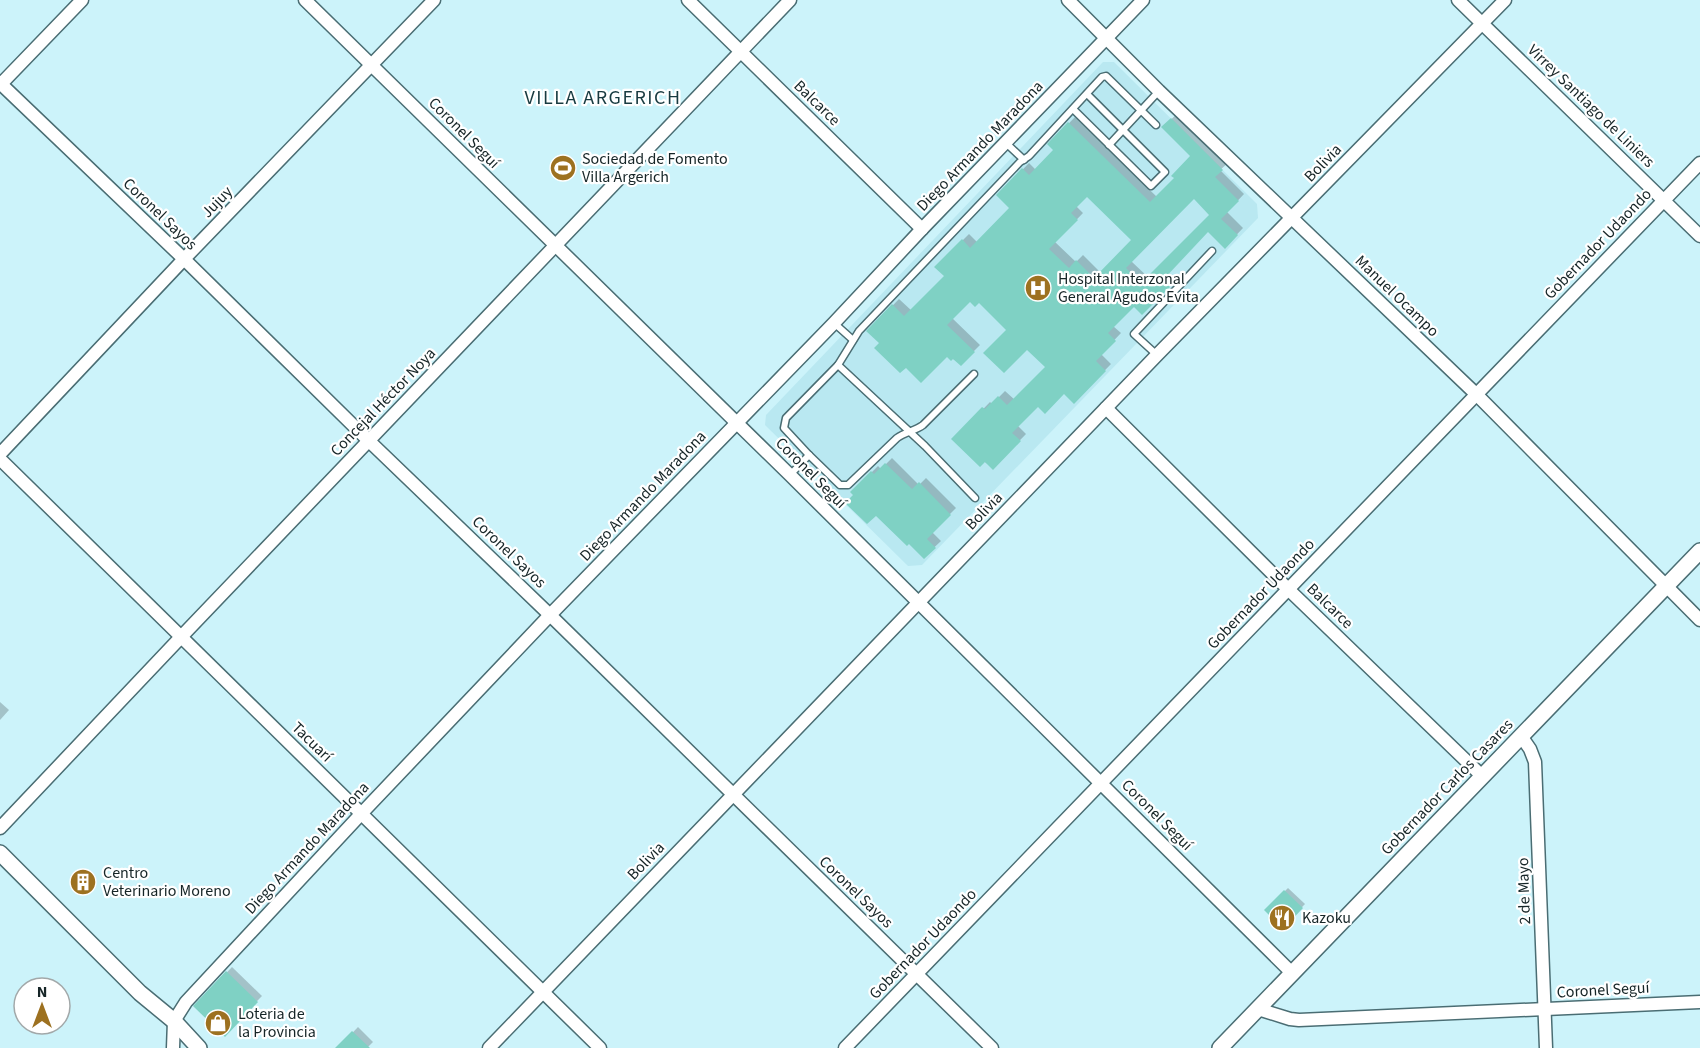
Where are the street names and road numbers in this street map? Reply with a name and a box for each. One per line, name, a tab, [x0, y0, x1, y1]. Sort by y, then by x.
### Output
street label: Virrey Santiago de Liniers	[1523, 39, 1660, 173]
street label: Balcarce	[789, 75, 845, 131]
street label: Diego Armando Maradona	[912, 76, 1048, 216]
street label: Coronel Seguí	[423, 92, 505, 174]
street label: Bolivia	[1299, 139, 1347, 187]
street label: Coronel Sayos	[118, 173, 202, 255]
street label: Jujuy	[196, 181, 238, 223]
street label: Gobernador Udaondo	[1539, 184, 1657, 304]
street label: Manuel Ocampo	[1350, 250, 1444, 342]
street label: Concejal Héctor Noya	[325, 343, 441, 461]
street label: Diego Armando Maradona	[575, 426, 711, 566]
street label: Coronel Seguí	[770, 432, 852, 514]
street label: Bolivia	[960, 487, 1008, 535]
street label: Coronel Sayos	[467, 511, 551, 593]
street label: Gobernador Udaondo	[1202, 534, 1320, 654]
street label: Balcarce	[1302, 578, 1358, 634]
street label: Gobernador Carlos Casares	[1376, 714, 1518, 860]
street label: Tacuarí	[287, 717, 338, 768]
street label: Coronel Seguí	[1116, 774, 1198, 856]
street label: Diego Armando Maradona	[240, 777, 374, 919]
street label: Bolivia	[622, 837, 670, 885]
street label: Coronel Sayos	[814, 851, 898, 933]
street label: 2 de Mayo	[1512, 857, 1536, 925]
street label: Gobernador Udaondo	[864, 884, 982, 1004]
street label: Coronel Seguí	[1556, 977, 1651, 1003]

